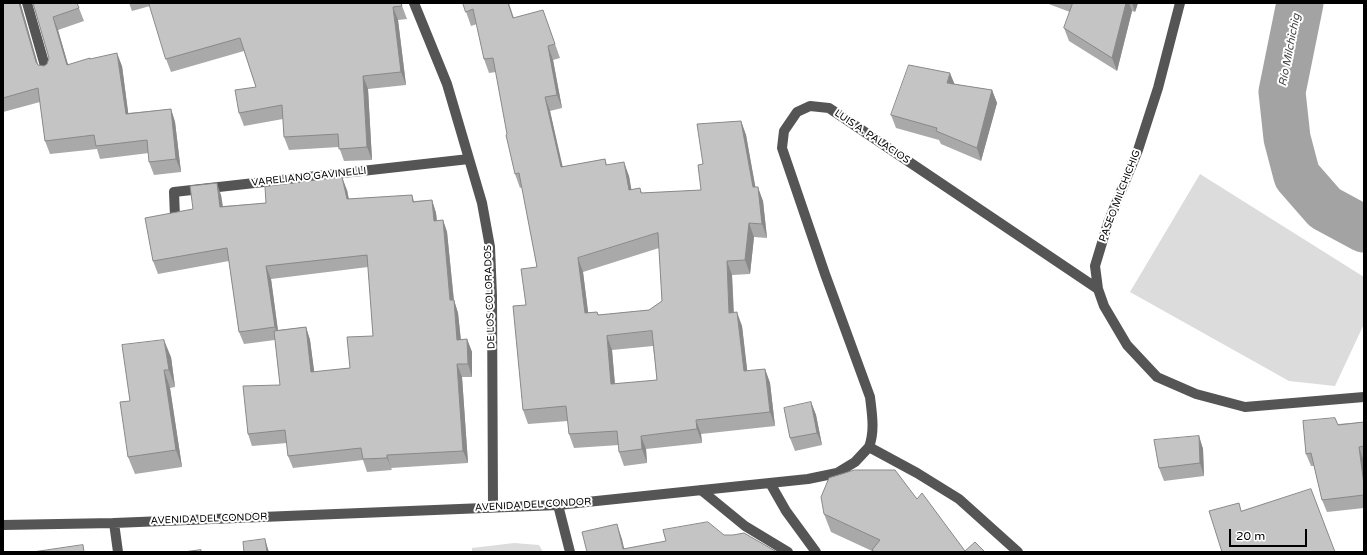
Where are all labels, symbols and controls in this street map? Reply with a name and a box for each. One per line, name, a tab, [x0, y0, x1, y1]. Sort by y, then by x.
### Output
water label: Río Milchichig	[1276, 13, 1304, 87]
street label: LUIS A. PALACIOS	[832, 107, 912, 167]
street label: PASEO MILCHICHIG	[1097, 148, 1143, 244]
street label: VARELIANO GAVINELLI	[251, 165, 367, 189]
street label: DE LOS COLORADOS	[482, 245, 498, 349]
street label: AVENIDA DEL CONDOR	[474, 496, 592, 514]
street label: AVENIDA DEL CONDOR	[151, 511, 267, 527]
scale bar	[1231, 521, 1309, 547]
text: 20 m	[1236, 529, 1265, 543]

